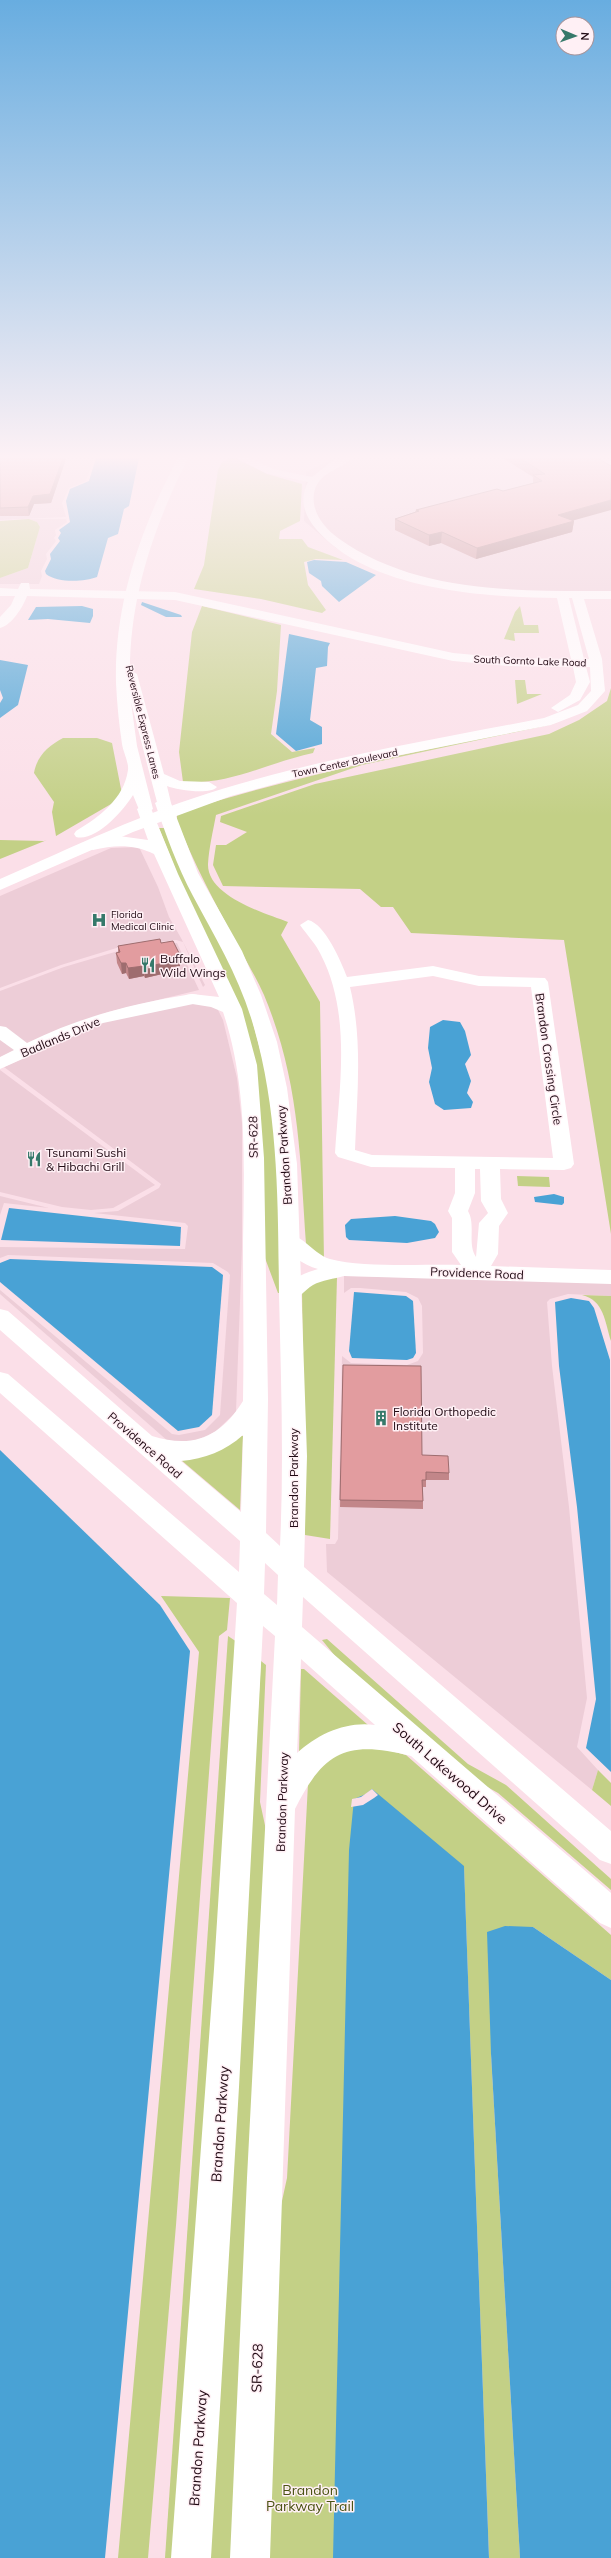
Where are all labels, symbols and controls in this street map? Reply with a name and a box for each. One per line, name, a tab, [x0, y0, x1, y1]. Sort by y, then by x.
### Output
north arrow	[555, 16, 595, 56]
text: N	[578, 32, 592, 41]
street label: South Gornto Lake Road	[473, 653, 587, 669]
street label: Reversible Express Lanes	[123, 664, 163, 780]
street label: Town Center Boulevard	[291, 745, 399, 781]
place label: Florida Medical Clinic	[111, 908, 174, 933]
hospital icon: Florida Medical Clinic	[90, 911, 108, 929]
place label: Buffalo Wild Wings	[160, 951, 226, 980]
restaurant icon: Buffalo Wild Wings	[139, 956, 157, 974]
street label: Brandon Crossing Circle	[532, 992, 566, 1126]
street label: Badlands Drive	[18, 1014, 102, 1060]
street label: Brandon Parkway	[273, 1104, 295, 1205]
street label: SR-628	[245, 1116, 261, 1158]
place label: Tsunami Sushi & Hibachi Grill	[46, 1145, 126, 1174]
restaurant icon: Tsunami Sushi & Hibachi Grill	[25, 1150, 43, 1168]
street label: Providence Road	[430, 1264, 524, 1282]
place label: Florida Orthopedic Institute	[393, 1404, 496, 1433]
street label: Providence Road	[105, 1409, 185, 1481]
building icon: Florida Orthopedic Institute	[372, 1409, 390, 1427]
street label: Brandon Parkway	[286, 1427, 301, 1528]
street label: South Lakewood Drive	[389, 1718, 511, 1828]
street label: Brandon Parkway	[273, 1751, 291, 1852]
street label: Brandon Parkway	[207, 2065, 233, 2183]
street label: SR-628	[247, 2343, 267, 2393]
street label: Brandon Parkway	[185, 2389, 211, 2507]
park label: Brandon Parkway Trail	[266, 2481, 354, 2515]

